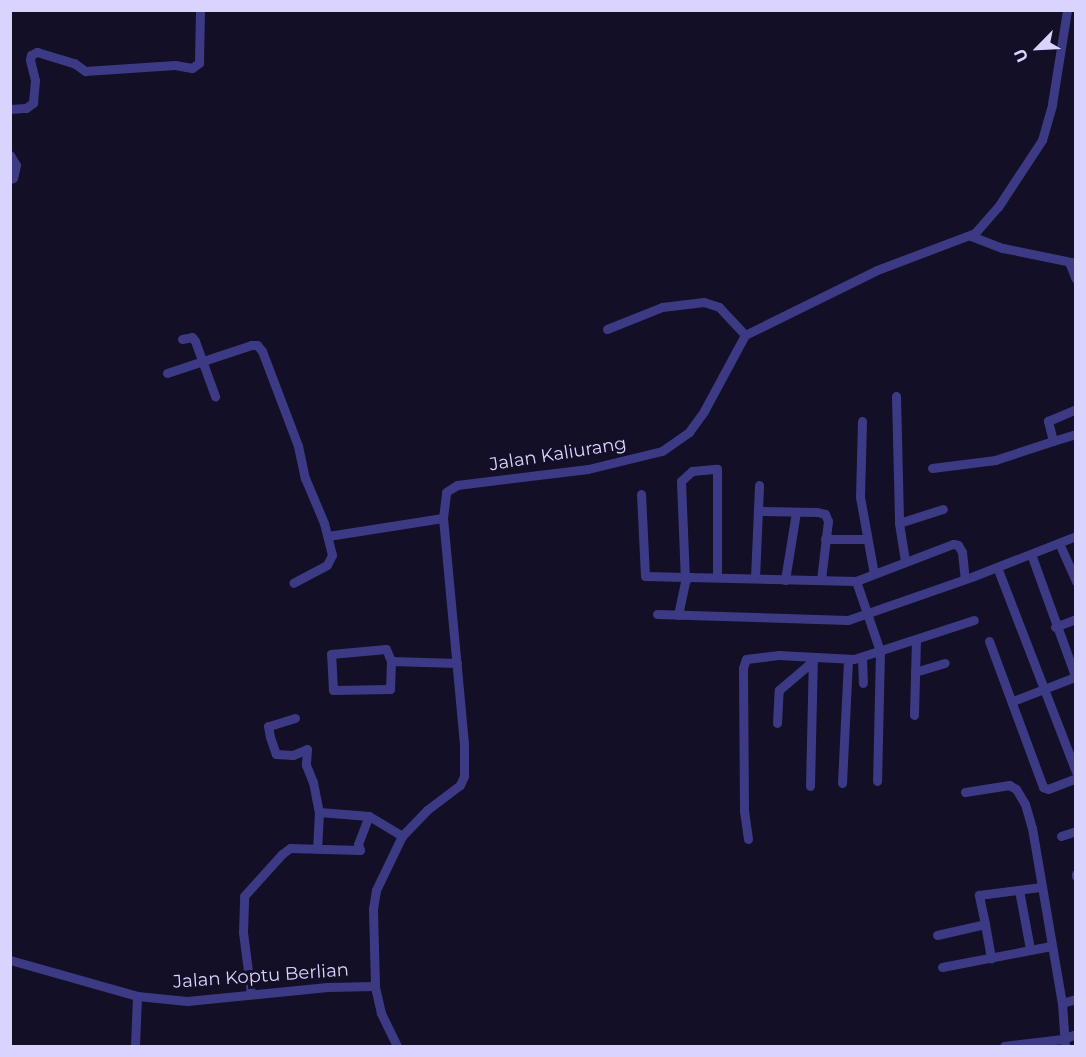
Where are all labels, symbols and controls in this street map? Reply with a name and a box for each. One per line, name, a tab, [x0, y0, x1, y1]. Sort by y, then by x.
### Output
north arrow	[1008, 18, 1068, 78]
text: U	[1010, 46, 1032, 65]
street label: Jalan Kaliurang	[488, 432, 628, 476]
street label: Jalan Koptu Berlian	[172, 959, 350, 993]

